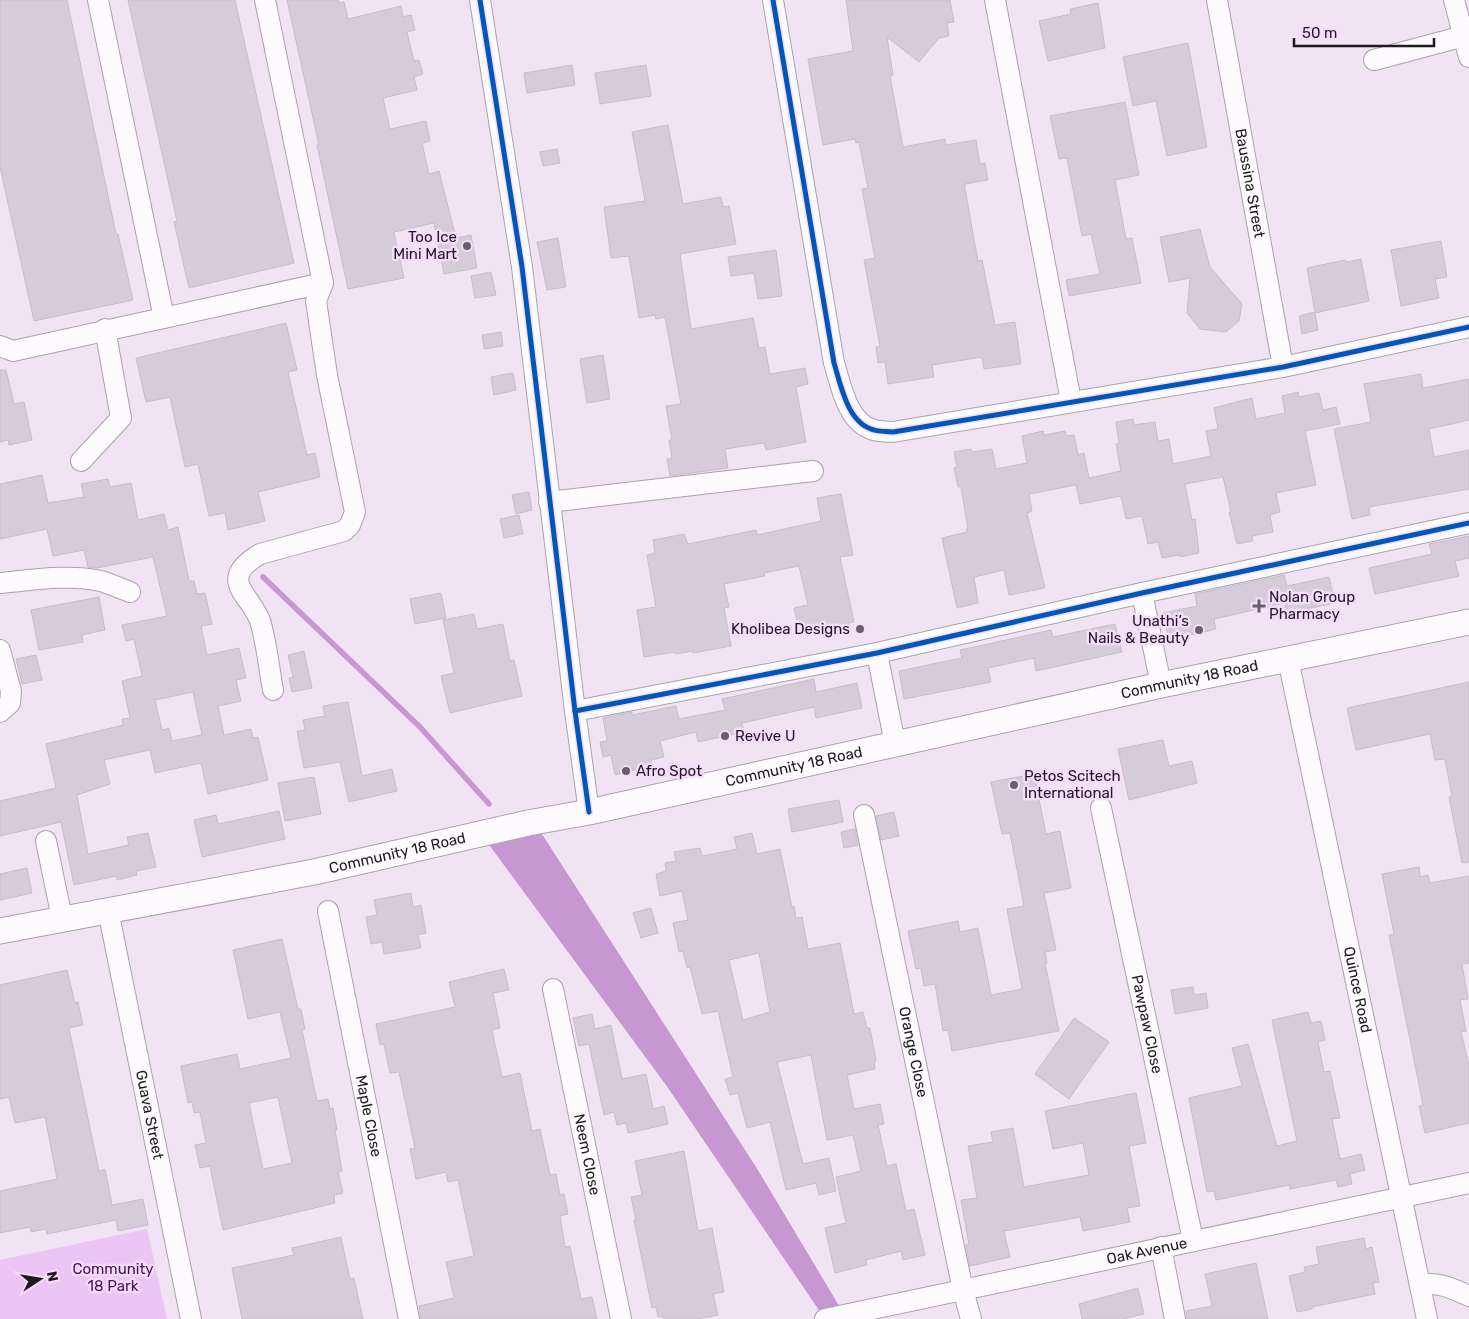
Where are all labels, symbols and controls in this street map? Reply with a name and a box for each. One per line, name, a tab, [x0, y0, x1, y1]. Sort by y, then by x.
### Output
scale bar	[1294, 15, 1434, 47]
text: 50 m	[1302, 24, 1337, 42]
street label: Baussina Street	[1231, 127, 1269, 239]
place label: Too Ice Mini Mart	[393, 228, 457, 263]
marker: Too Ice Mini Mart	[461, 240, 473, 252]
place label: Nolan Group Pharmacy	[1269, 588, 1355, 623]
marker: Nolan Group Pharmacy	[1253, 600, 1265, 612]
place label: Unathi’s Nails & Beauty	[1088, 612, 1189, 647]
place label: Kholibea Designs	[731, 620, 850, 638]
marker: Kholibea Designs	[854, 623, 866, 635]
marker: Unathi’s Nails & Beauty	[1193, 624, 1205, 636]
street label: Community 18 Road	[1119, 656, 1260, 703]
place label: Revive U	[735, 727, 795, 745]
marker: Revive U	[719, 730, 731, 742]
street label: Community 18 Road	[724, 743, 864, 790]
place label: Afro Spot	[636, 762, 702, 780]
marker: Afro Spot	[620, 765, 632, 777]
place label: Petos Scitech International	[1024, 767, 1121, 802]
marker: Petos Scitech International	[1008, 779, 1020, 791]
street label: Community 18 Road	[327, 829, 467, 877]
street label: Quince Road	[1340, 945, 1376, 1035]
street label: Pawpaw Close	[1128, 973, 1166, 1075]
street label: Orange Close	[895, 1005, 932, 1099]
street label: Guava Street	[132, 1069, 167, 1161]
street label: Maple Close	[352, 1073, 386, 1159]
street label: Neem Close	[570, 1112, 604, 1197]
street label: Oak Avenue	[1105, 1234, 1189, 1268]
north arrow	[15, 1254, 65, 1304]
park label: Community 18 Park	[72, 1260, 154, 1295]
text: N	[43, 1270, 62, 1283]

